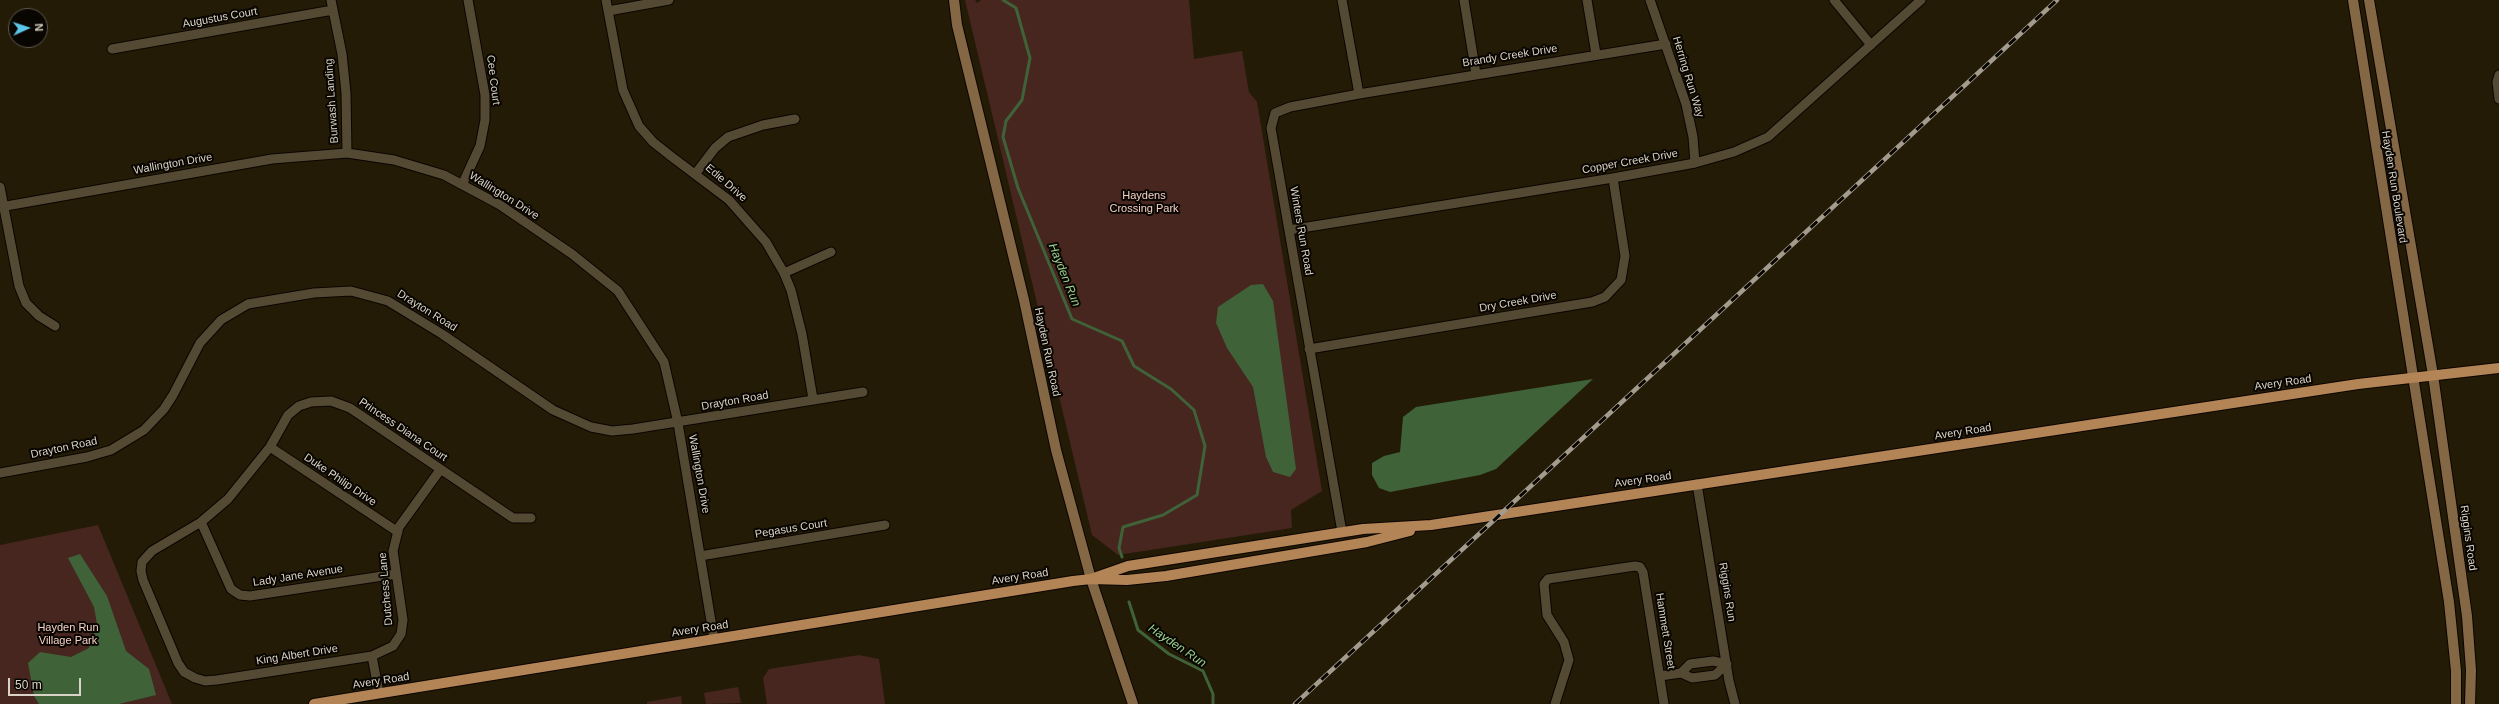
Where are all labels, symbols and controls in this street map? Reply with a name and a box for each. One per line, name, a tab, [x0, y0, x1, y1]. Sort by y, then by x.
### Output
street label: Augustus Court	[182, 5, 258, 31]
north arrow	[8, 8, 48, 48]
text: N	[33, 23, 45, 32]
street label: Herring Run Way	[1669, 35, 1707, 119]
street label: Brandy Creek Drive	[1462, 42, 1558, 70]
street label: Cee Court	[483, 54, 503, 106]
street label: Burwash Landing	[322, 58, 342, 144]
street label: Hayden Run Boulevard	[2379, 130, 2409, 244]
street label: Copper Creek Drive	[1581, 147, 1679, 177]
street label: Wallington Drive	[133, 151, 213, 177]
street label: Edie Drive	[703, 161, 749, 205]
street label: Wallington Drive	[467, 169, 541, 223]
street label: Winters Run Road	[1287, 186, 1315, 276]
park label: Haydens Crossing Park	[1109, 189, 1179, 215]
water label: Hayden Run	[1045, 241, 1083, 309]
street label: Drayton Road	[395, 287, 459, 335]
street label: Dry Creek Drive	[1478, 289, 1558, 315]
street label: Hayden Run Road	[1031, 306, 1063, 398]
street label: Avery Road	[2254, 372, 2312, 394]
street label: Drayton Road	[700, 389, 770, 413]
street label: Princess Diana Court	[356, 395, 450, 465]
street label: Avery Road	[1934, 421, 1992, 443]
street label: Drayton Road	[29, 434, 99, 462]
street label: Wallington Drive	[686, 434, 712, 514]
street label: Duke Philip Drive	[301, 451, 379, 509]
street label: Avery Road	[1614, 469, 1672, 491]
street label: Riggins Road	[2457, 504, 2479, 572]
street label: Pegasus Court	[754, 517, 828, 541]
street label: Dutchess Lane	[376, 552, 396, 626]
street label: Riggins Run	[1716, 561, 1738, 623]
street label: Lady Jane Avenue	[252, 562, 344, 590]
street label: Avery Road	[991, 566, 1049, 588]
street label: Hammett Street	[1652, 592, 1678, 670]
street label: Avery Road	[671, 618, 729, 640]
park label: Hayden Run Village Park	[37, 621, 99, 647]
water label: Hayden Run	[1145, 621, 1209, 671]
street label: King Albert Drive	[255, 642, 339, 668]
scale bar	[10, 670, 83, 696]
street label: Avery Road	[352, 670, 410, 692]
text: 50 m	[15, 678, 42, 692]

